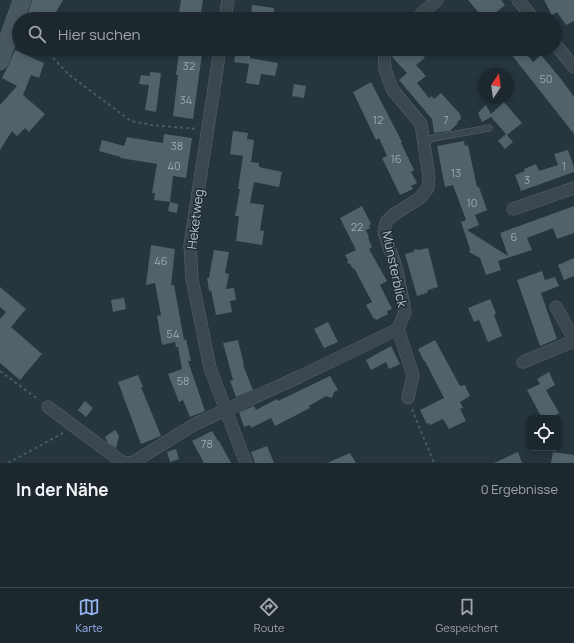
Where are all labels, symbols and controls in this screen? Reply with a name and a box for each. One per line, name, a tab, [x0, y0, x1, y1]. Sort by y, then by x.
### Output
search box	[12, 12, 562, 56]
icon: search	[26, 23, 48, 45]
text: Hier suchen	[58, 24, 140, 45]
house number: 32	[183, 58, 195, 73]
north arrow	[478, 68, 514, 104]
house number: 50	[539, 71, 553, 86]
house number: 34	[180, 92, 192, 107]
house number: 12	[373, 112, 383, 127]
house number: 7	[443, 112, 449, 127]
house number: 38	[171, 138, 183, 153]
house number: 16	[390, 151, 402, 166]
house number: 40	[167, 158, 181, 173]
house number: 1	[562, 158, 566, 173]
house number: 13	[451, 165, 461, 180]
house number: 3	[524, 172, 530, 187]
street label: Heketweg	[182, 188, 208, 250]
house number: 10	[466, 195, 478, 210]
house number: 22	[351, 219, 363, 234]
street label: Münsterblick	[378, 229, 412, 309]
house number: 6	[511, 229, 518, 244]
house number: 46	[154, 253, 168, 268]
house number: 54	[167, 326, 179, 341]
house number: 58	[177, 373, 189, 388]
map controls	[526, 415, 562, 451]
button: locate	[526, 415, 562, 451]
house number: 78	[201, 436, 213, 451]
text: In der Nähe	[16, 478, 109, 501]
text: 0 Ergebnisse	[481, 480, 558, 498]
tab: Karte	[76, 596, 103, 635]
tab: Route	[254, 596, 284, 635]
tab: Gespeichert	[436, 596, 498, 635]

